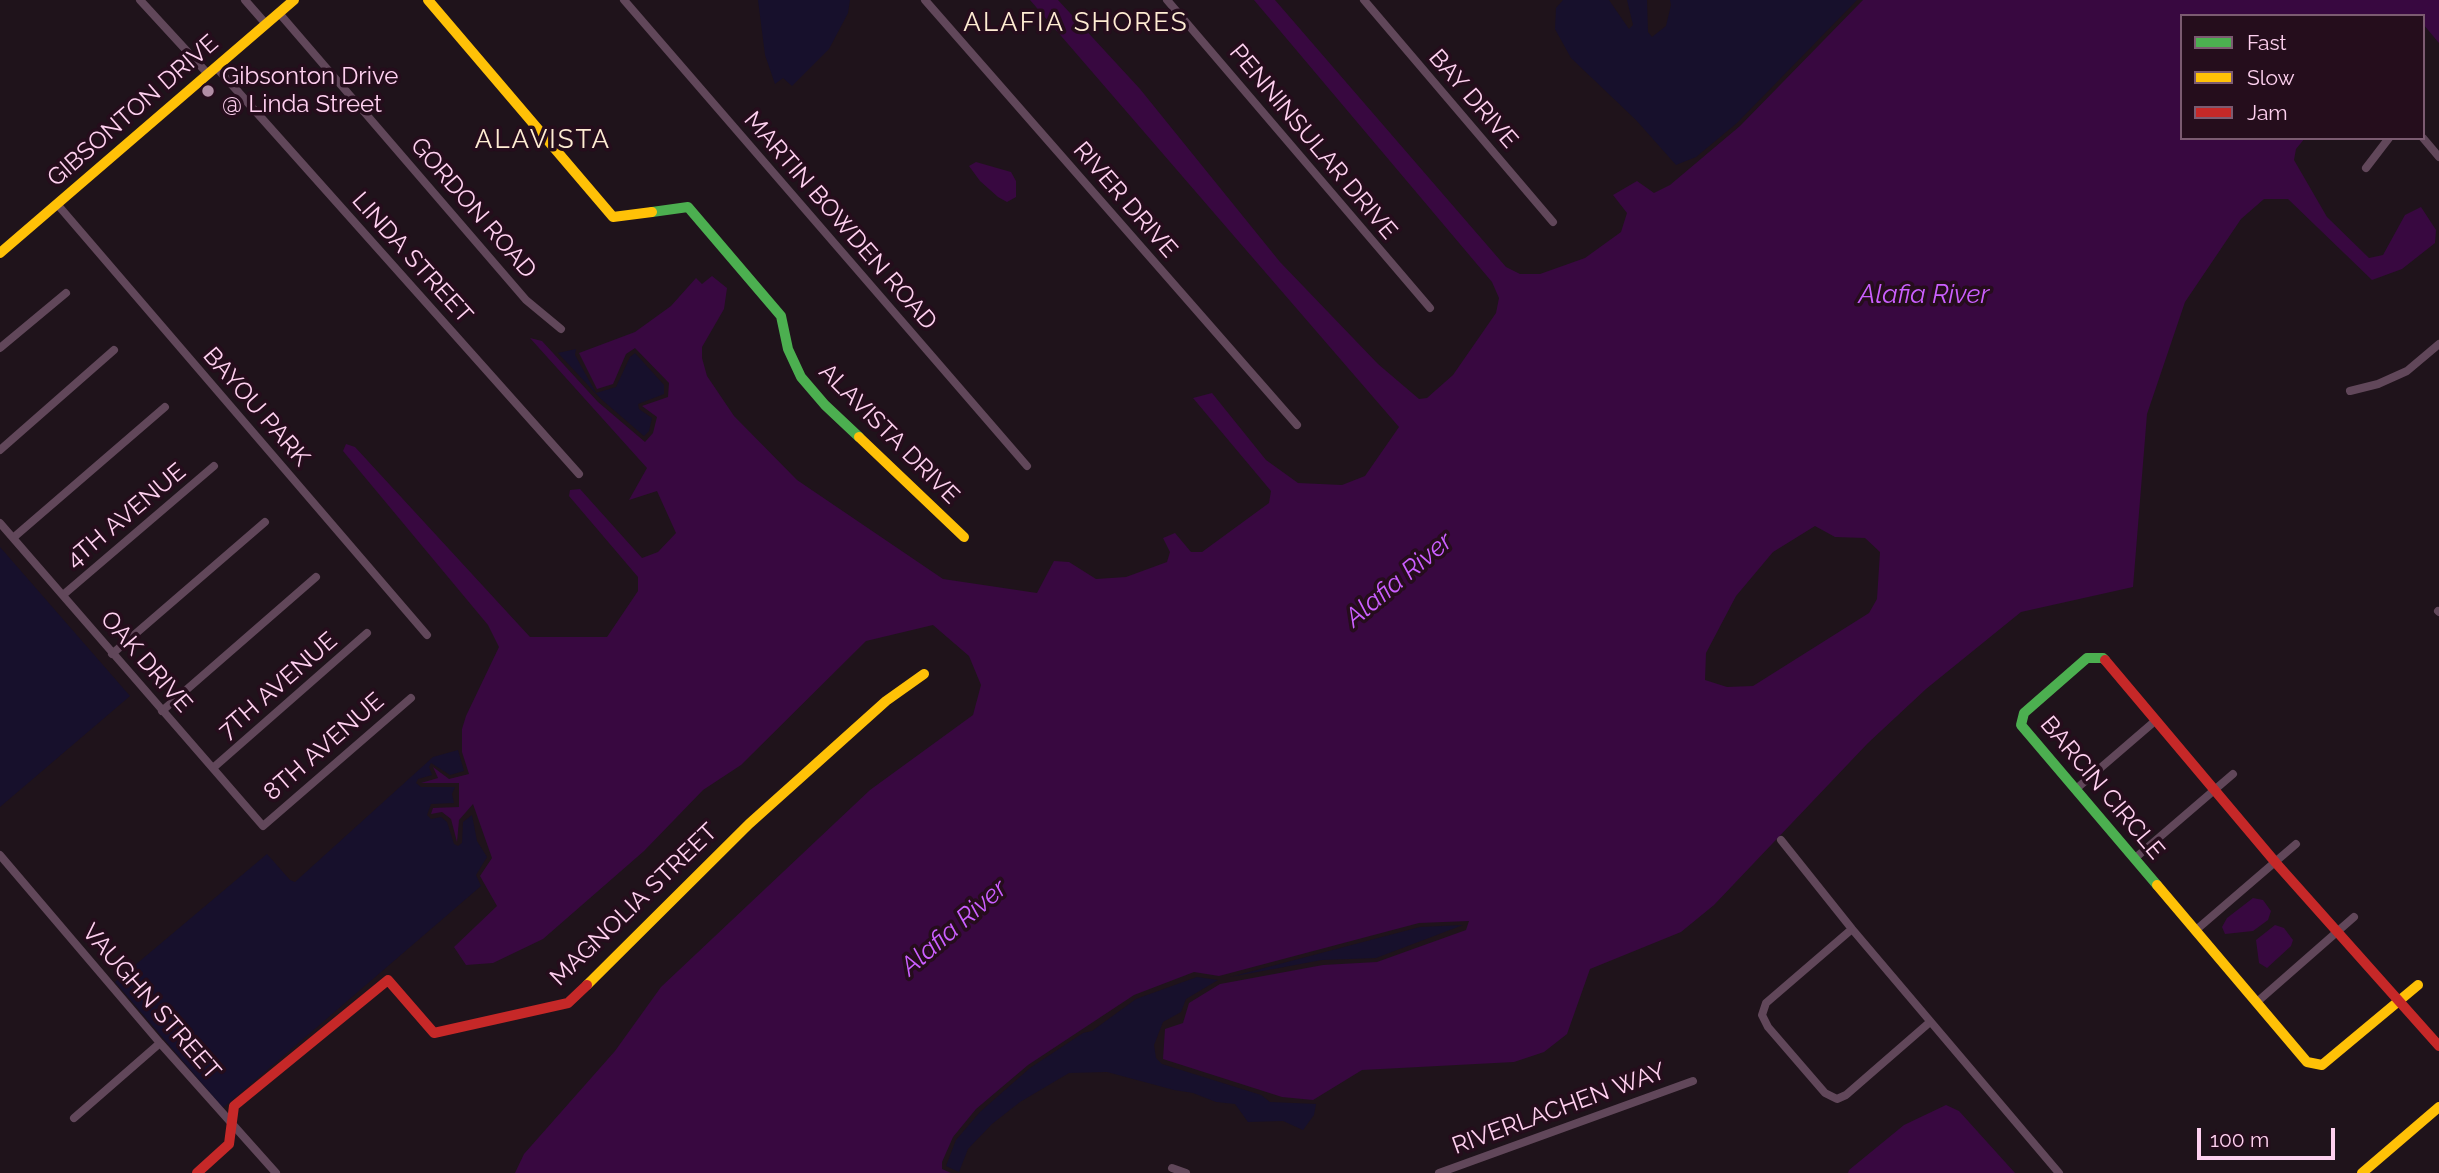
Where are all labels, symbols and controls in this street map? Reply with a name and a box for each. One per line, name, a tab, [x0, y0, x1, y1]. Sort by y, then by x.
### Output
district label: ALAFIA SHORES	[965, 7, 1187, 39]
legend	[2180, 14, 2425, 140]
street label: GIBSONTON DRIVE	[42, 29, 224, 193]
text: Fast	[2247, 30, 2287, 55]
street label: PENNINSULAR DRIVE	[1223, 39, 1403, 245]
street label: BAY DRIVE	[1422, 44, 1524, 154]
place label: Gibsonton Drive @ Linda Street	[222, 63, 398, 119]
text: Slow	[2247, 65, 2295, 90]
marker: Gibsonton Drive @ Linda Street	[200, 83, 216, 99]
text: Jam	[2247, 100, 2288, 125]
street label: MARTIN BOWDEN ROAD	[737, 106, 943, 336]
district label: ALAVISTA	[476, 124, 610, 156]
street label: GORDON ROAD	[404, 132, 542, 284]
street label: RIVER DRIVE	[1067, 136, 1183, 264]
street label: LINDA STREET	[346, 187, 478, 329]
water label: Alafia River	[1859, 279, 1989, 311]
street label: BAYOU PARK	[197, 342, 315, 472]
street label: ALAVISTA DRIVE	[813, 358, 965, 510]
street label: 4TH AVENUE	[60, 458, 192, 574]
water label: Alafia River	[1339, 526, 1459, 634]
street label: OAK DRIVE	[94, 605, 198, 719]
street label: 7TH AVENUE	[213, 627, 343, 745]
street label: 8TH AVENUE	[258, 687, 390, 807]
street label: BARCIN CIRCLE	[2034, 711, 2170, 865]
street label: MAGNOLIA STREET	[544, 818, 724, 992]
water label: Alafia River	[894, 873, 1014, 983]
street label: VAUGHN STREET	[76, 918, 226, 1086]
street label: RIVERLACHEN WAY	[1448, 1057, 1670, 1161]
scale bar	[2201, 1114, 2339, 1158]
text: 100 m	[2210, 1127, 2269, 1152]

